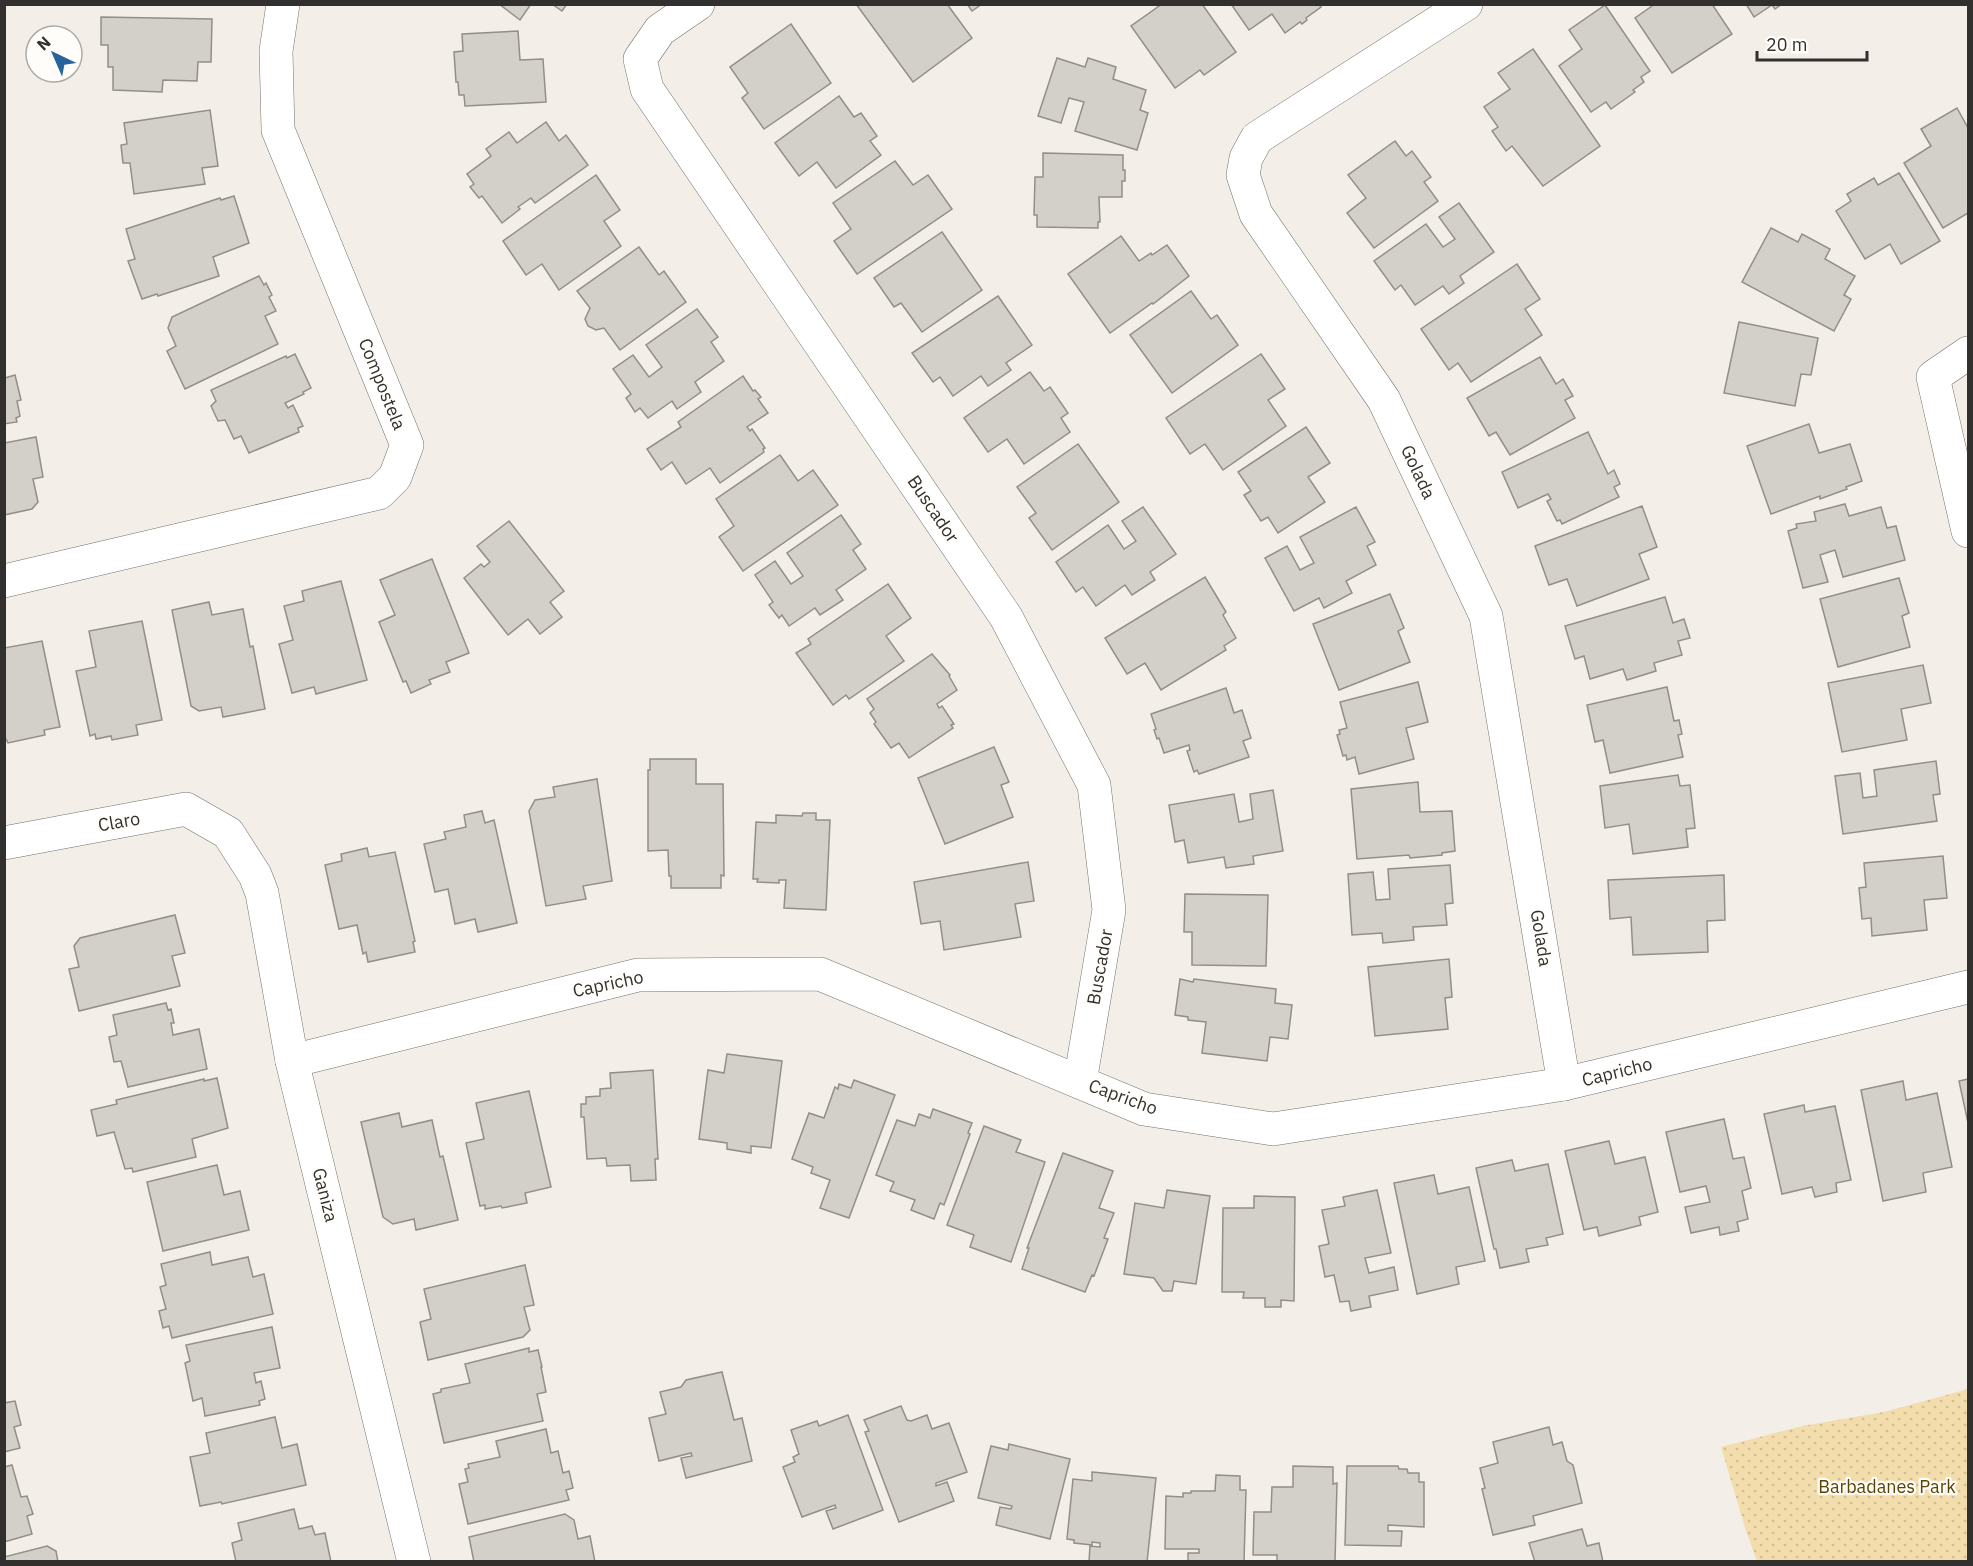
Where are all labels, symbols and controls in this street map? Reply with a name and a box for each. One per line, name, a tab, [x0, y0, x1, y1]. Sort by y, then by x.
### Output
north arrow	[24, 24, 84, 84]
scale bar	[1757, 24, 1866, 62]
text: N	[32, 32, 55, 54]
text: 20 m	[1766, 33, 1808, 56]
street label: Compostela	[354, 335, 411, 433]
street label: Golada	[1396, 441, 1441, 503]
street label: Buscador	[902, 471, 965, 547]
street label: Claro	[96, 807, 142, 837]
street label: Golada	[1526, 908, 1557, 968]
street label: Buscador	[1082, 927, 1118, 1007]
street label: Capricho	[570, 965, 645, 1002]
street label: Capricho	[1579, 1052, 1654, 1091]
street label: Capricho	[1086, 1073, 1161, 1120]
street label: Ganiza	[308, 1166, 343, 1225]
park label: Barbadanes Park	[1818, 1475, 1956, 1498]

